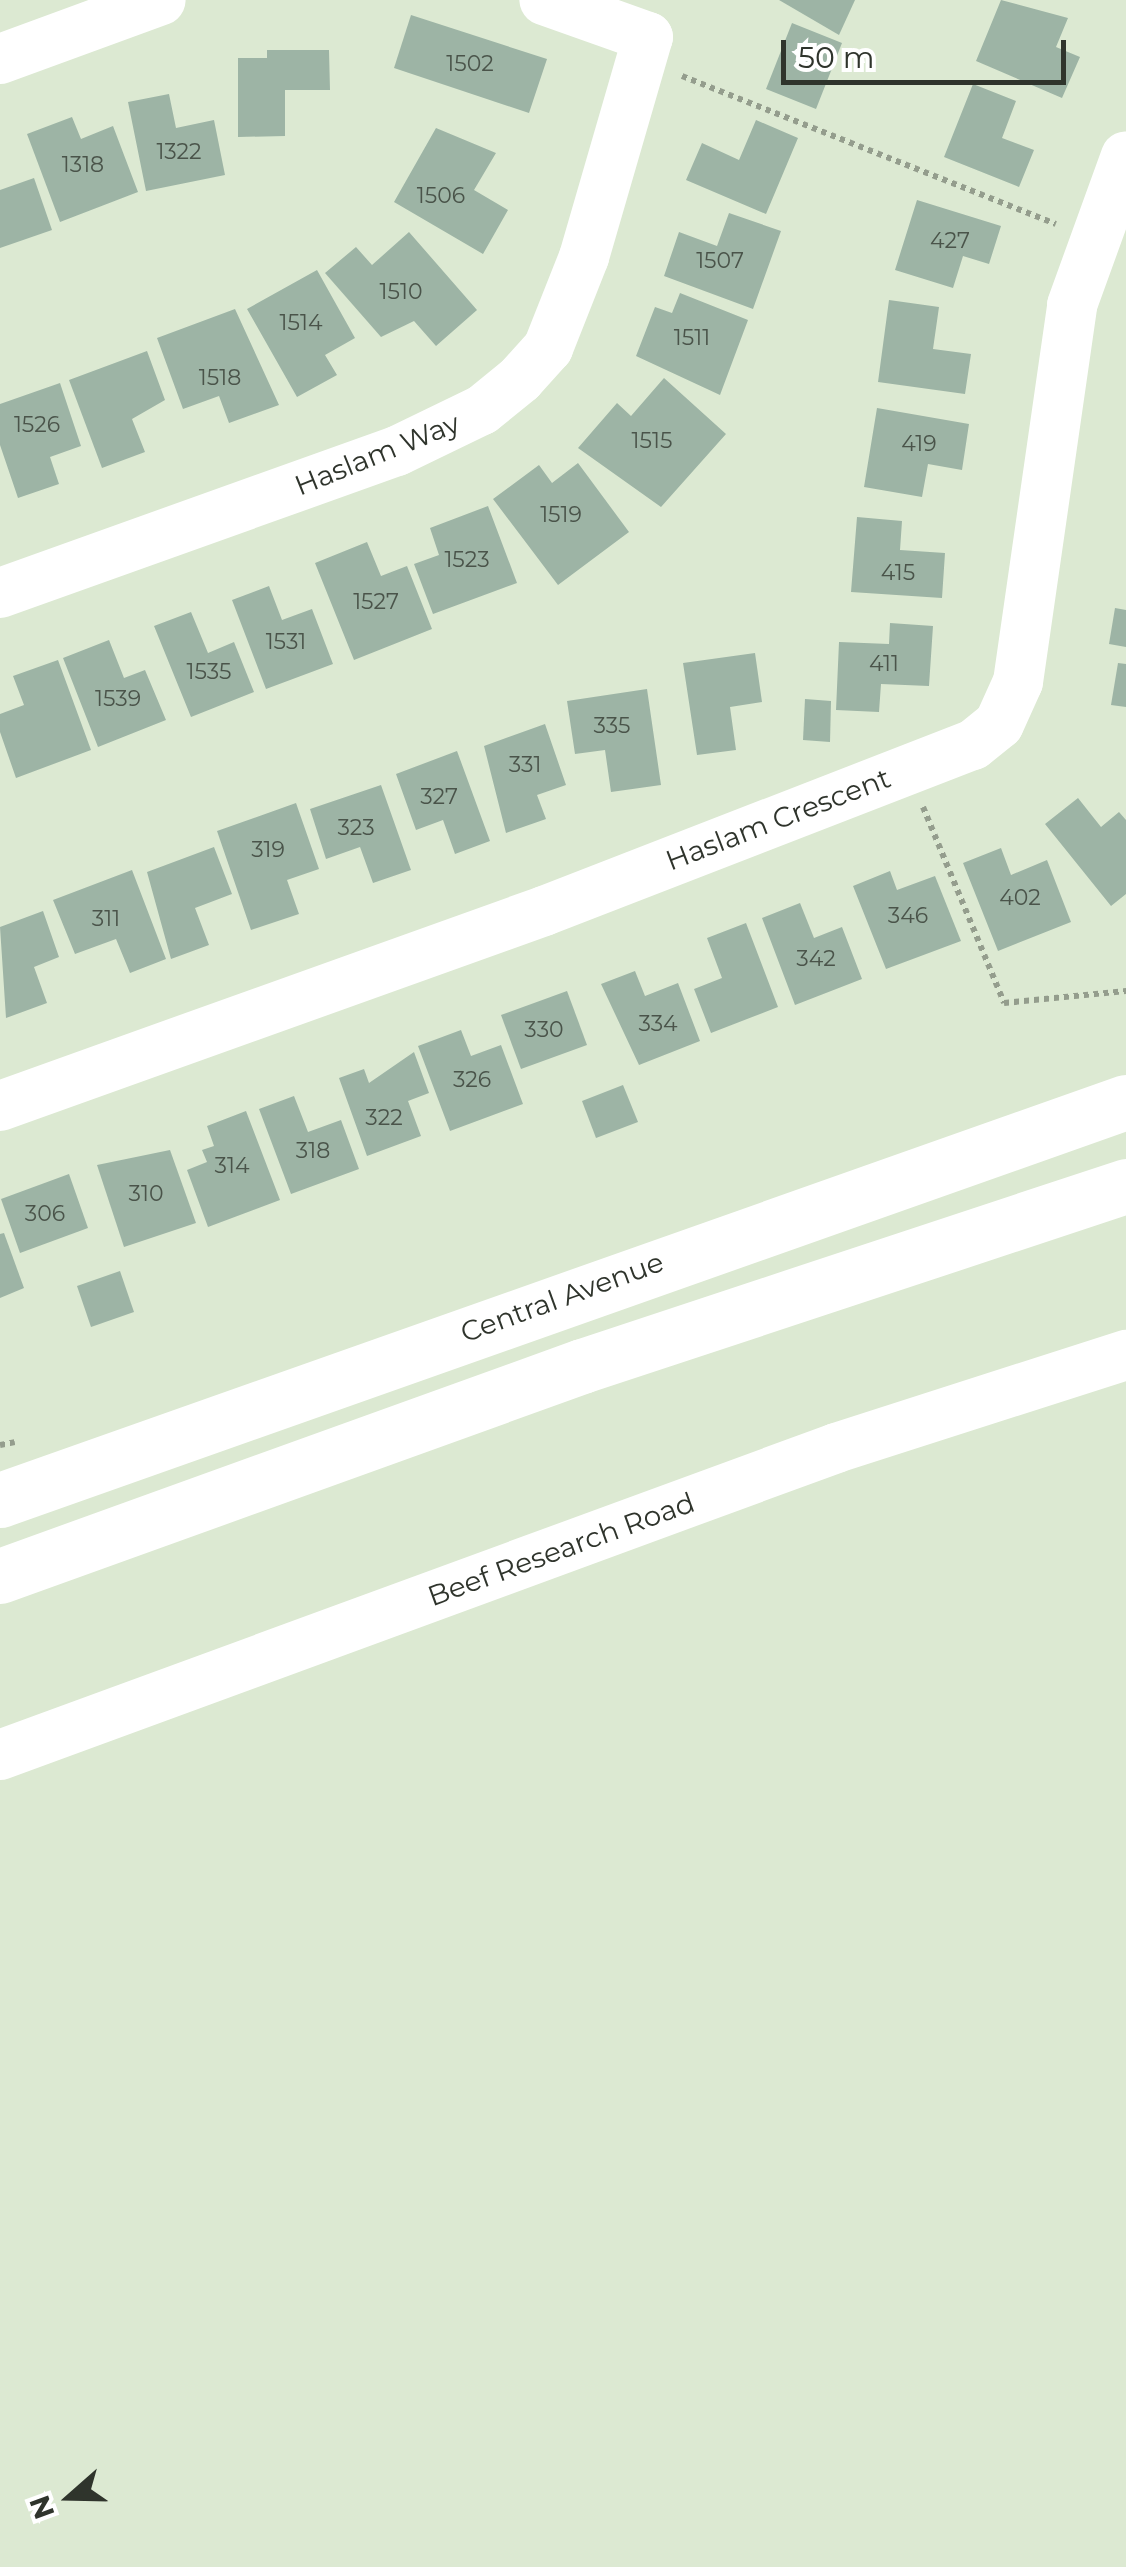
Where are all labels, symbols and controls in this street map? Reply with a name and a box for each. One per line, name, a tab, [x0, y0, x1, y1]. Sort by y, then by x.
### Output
scale bar	[786, 20, 1071, 82]
text: 50 m	[798, 39, 875, 76]
house number: 1502	[446, 51, 494, 77]
house number: 1322	[156, 139, 202, 165]
house number: 1318	[62, 152, 104, 178]
house number: 1506	[417, 183, 465, 209]
house number: 427	[930, 228, 970, 254]
house number: 1507	[696, 248, 744, 274]
house number: 1510	[380, 279, 422, 305]
house number: 1514	[280, 310, 322, 336]
house number: 1511	[674, 325, 710, 351]
house number: 1518	[199, 365, 241, 391]
street label: Haslam Way	[290, 406, 464, 502]
house number: 1526	[14, 412, 60, 438]
house number: 1515	[632, 428, 672, 454]
house number: 419	[901, 431, 937, 457]
house number: 1519	[540, 502, 582, 528]
house number: 1523	[444, 547, 490, 573]
house number: 415	[881, 560, 915, 586]
house number: 1527	[353, 589, 399, 615]
house number: 1531	[266, 629, 306, 655]
house number: 411	[869, 651, 899, 677]
house number: 1535	[187, 659, 231, 685]
house number: 1539	[95, 686, 141, 712]
house number: 335	[594, 713, 630, 739]
house number: 331	[509, 752, 541, 778]
street label: Haslam Crescent	[661, 761, 895, 877]
house number: 327	[420, 784, 458, 810]
house number: 323	[337, 815, 375, 841]
house number: 319	[251, 837, 285, 863]
house number: 402	[999, 885, 1041, 911]
house number: 346	[888, 903, 928, 929]
house number: 311	[92, 906, 120, 932]
house number: 342	[796, 946, 836, 972]
house number: 334	[638, 1011, 678, 1037]
house number: 330	[524, 1017, 564, 1043]
house number: 326	[453, 1067, 491, 1093]
house number: 322	[365, 1105, 403, 1131]
house number: 318	[296, 1138, 330, 1164]
house number: 314	[215, 1153, 249, 1179]
house number: 310	[129, 1181, 163, 1207]
house number: 306	[25, 1201, 65, 1227]
street label: Central Avenue	[456, 1245, 668, 1349]
street label: Beef Research Road	[423, 1485, 699, 1613]
north arrow	[20, 2447, 120, 2547]
text: N	[22, 2491, 62, 2524]

